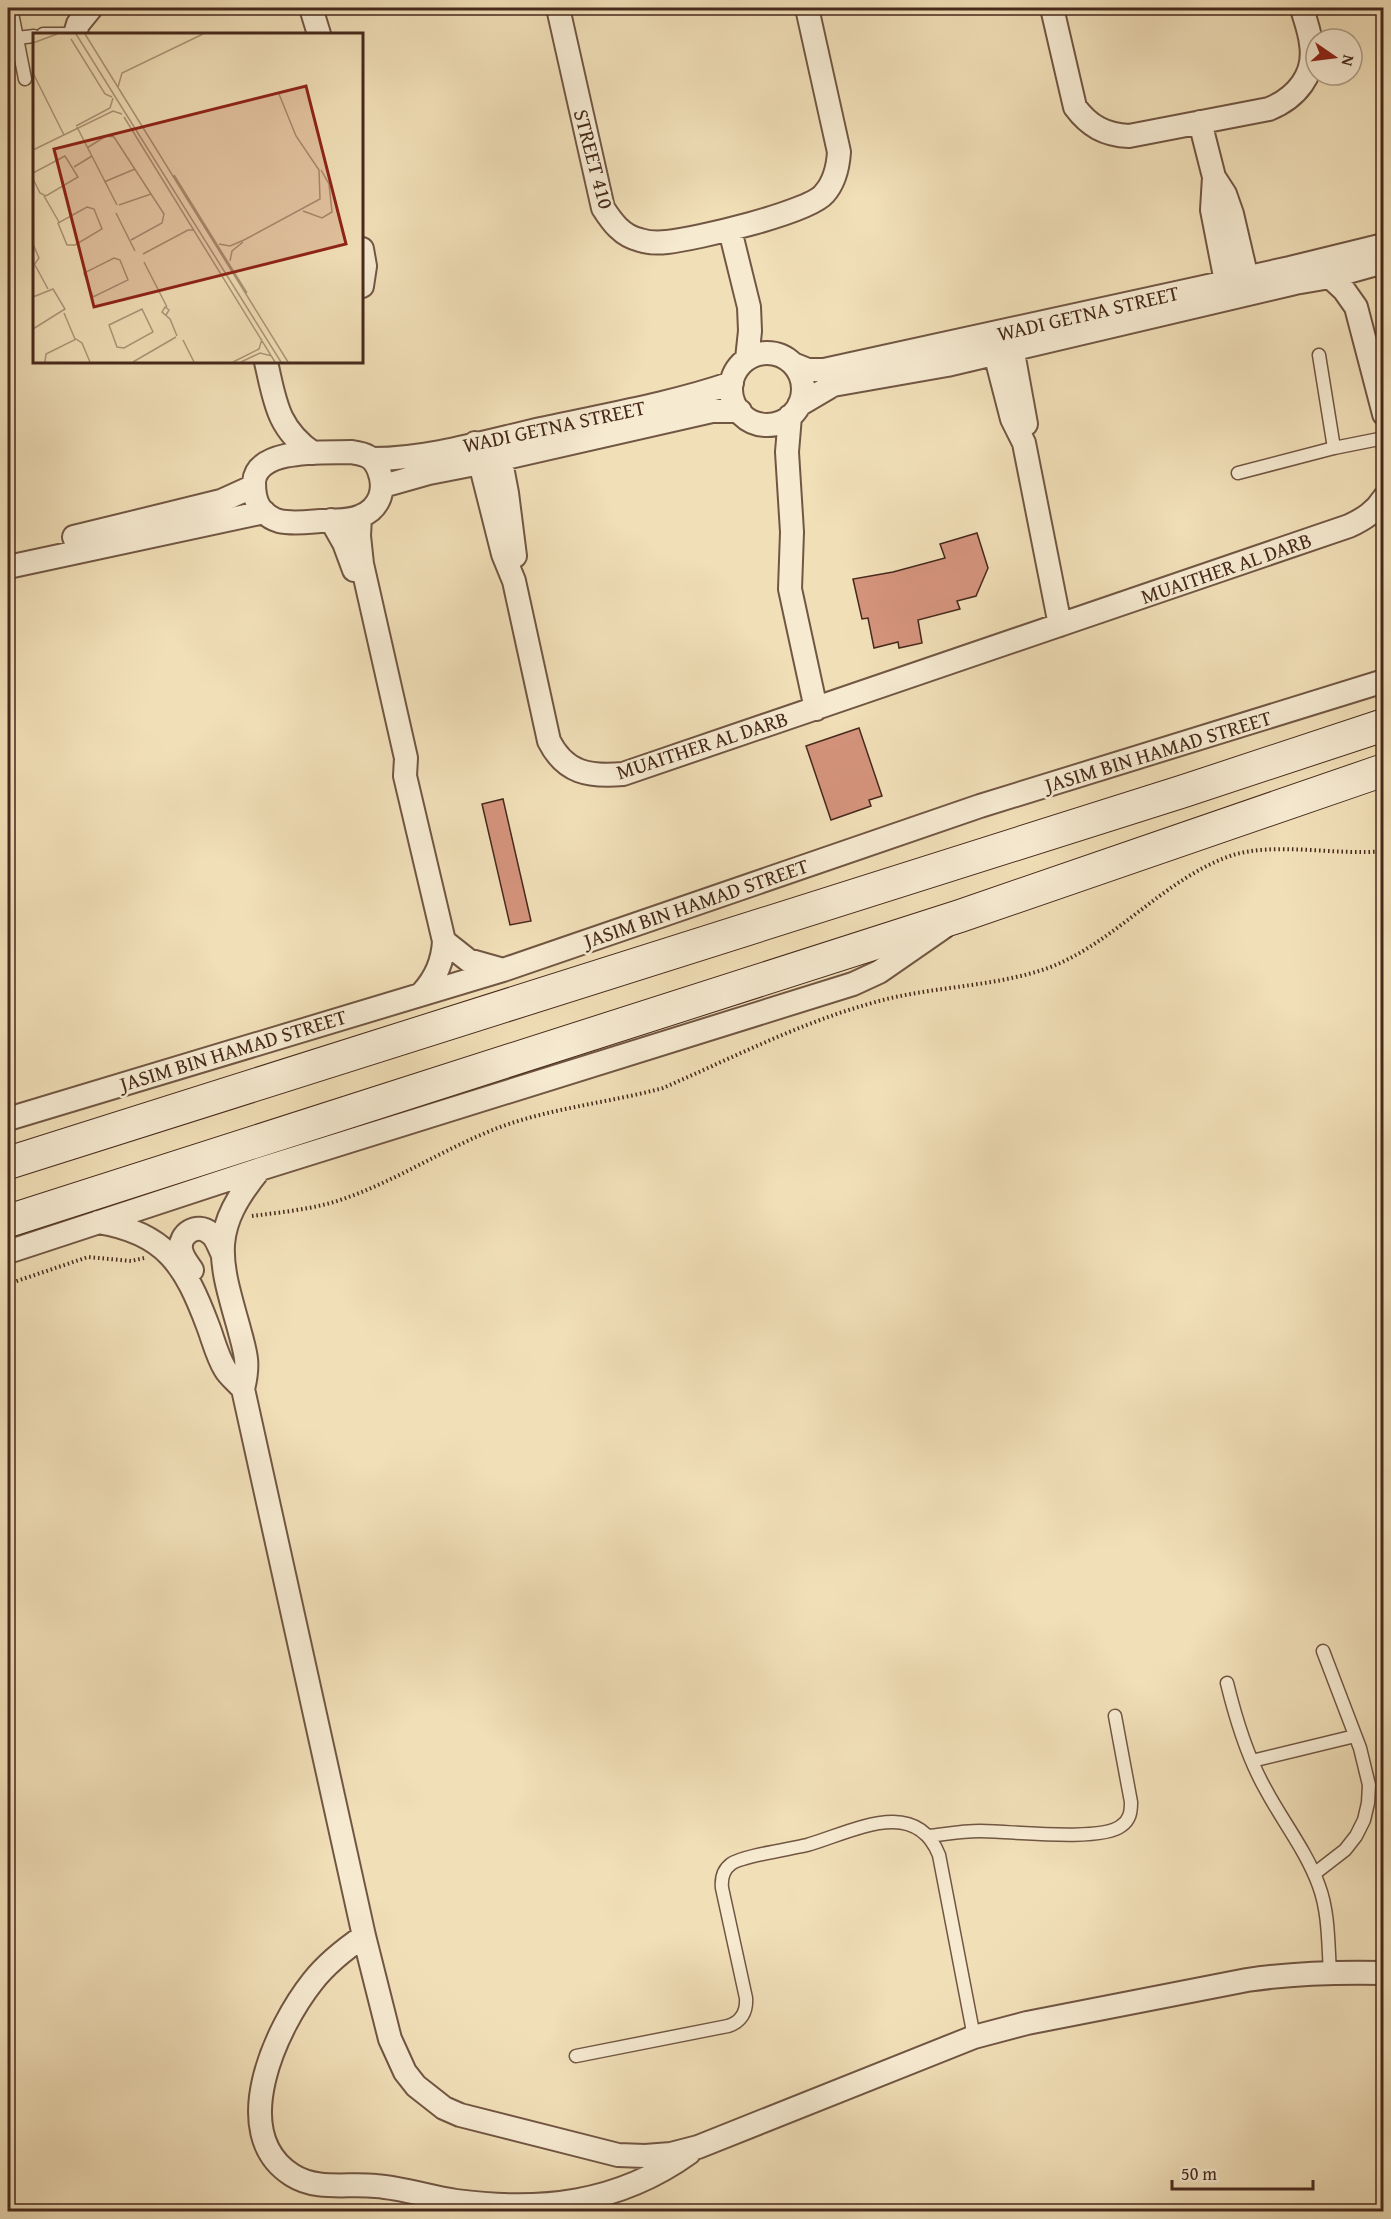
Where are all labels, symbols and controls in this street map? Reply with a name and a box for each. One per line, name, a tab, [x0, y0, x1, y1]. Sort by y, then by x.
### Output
north arrow	[1304, 27, 1364, 87]
inset map	[33, 33, 363, 363]
text: N	[1336, 53, 1361, 69]
street label: STREET 410	[566, 106, 622, 212]
street label: WADI GETNA STREET	[994, 277, 1182, 349]
street label: WADI GETNA STREET	[460, 391, 648, 460]
street label: MUAITHER AL DARB	[1136, 524, 1316, 612]
street label: JASIM BIN HAMAD STREET	[1038, 702, 1275, 801]
street label: MUAITHER AL DARB	[612, 703, 792, 787]
street label: JASIM BIN HAMAD STREET	[577, 850, 813, 957]
street label: JASIM BIN HAMAD STREET	[113, 1001, 350, 1100]
scale bar	[1172, 2153, 1313, 2191]
text: 50 m	[1181, 2160, 1217, 2187]

